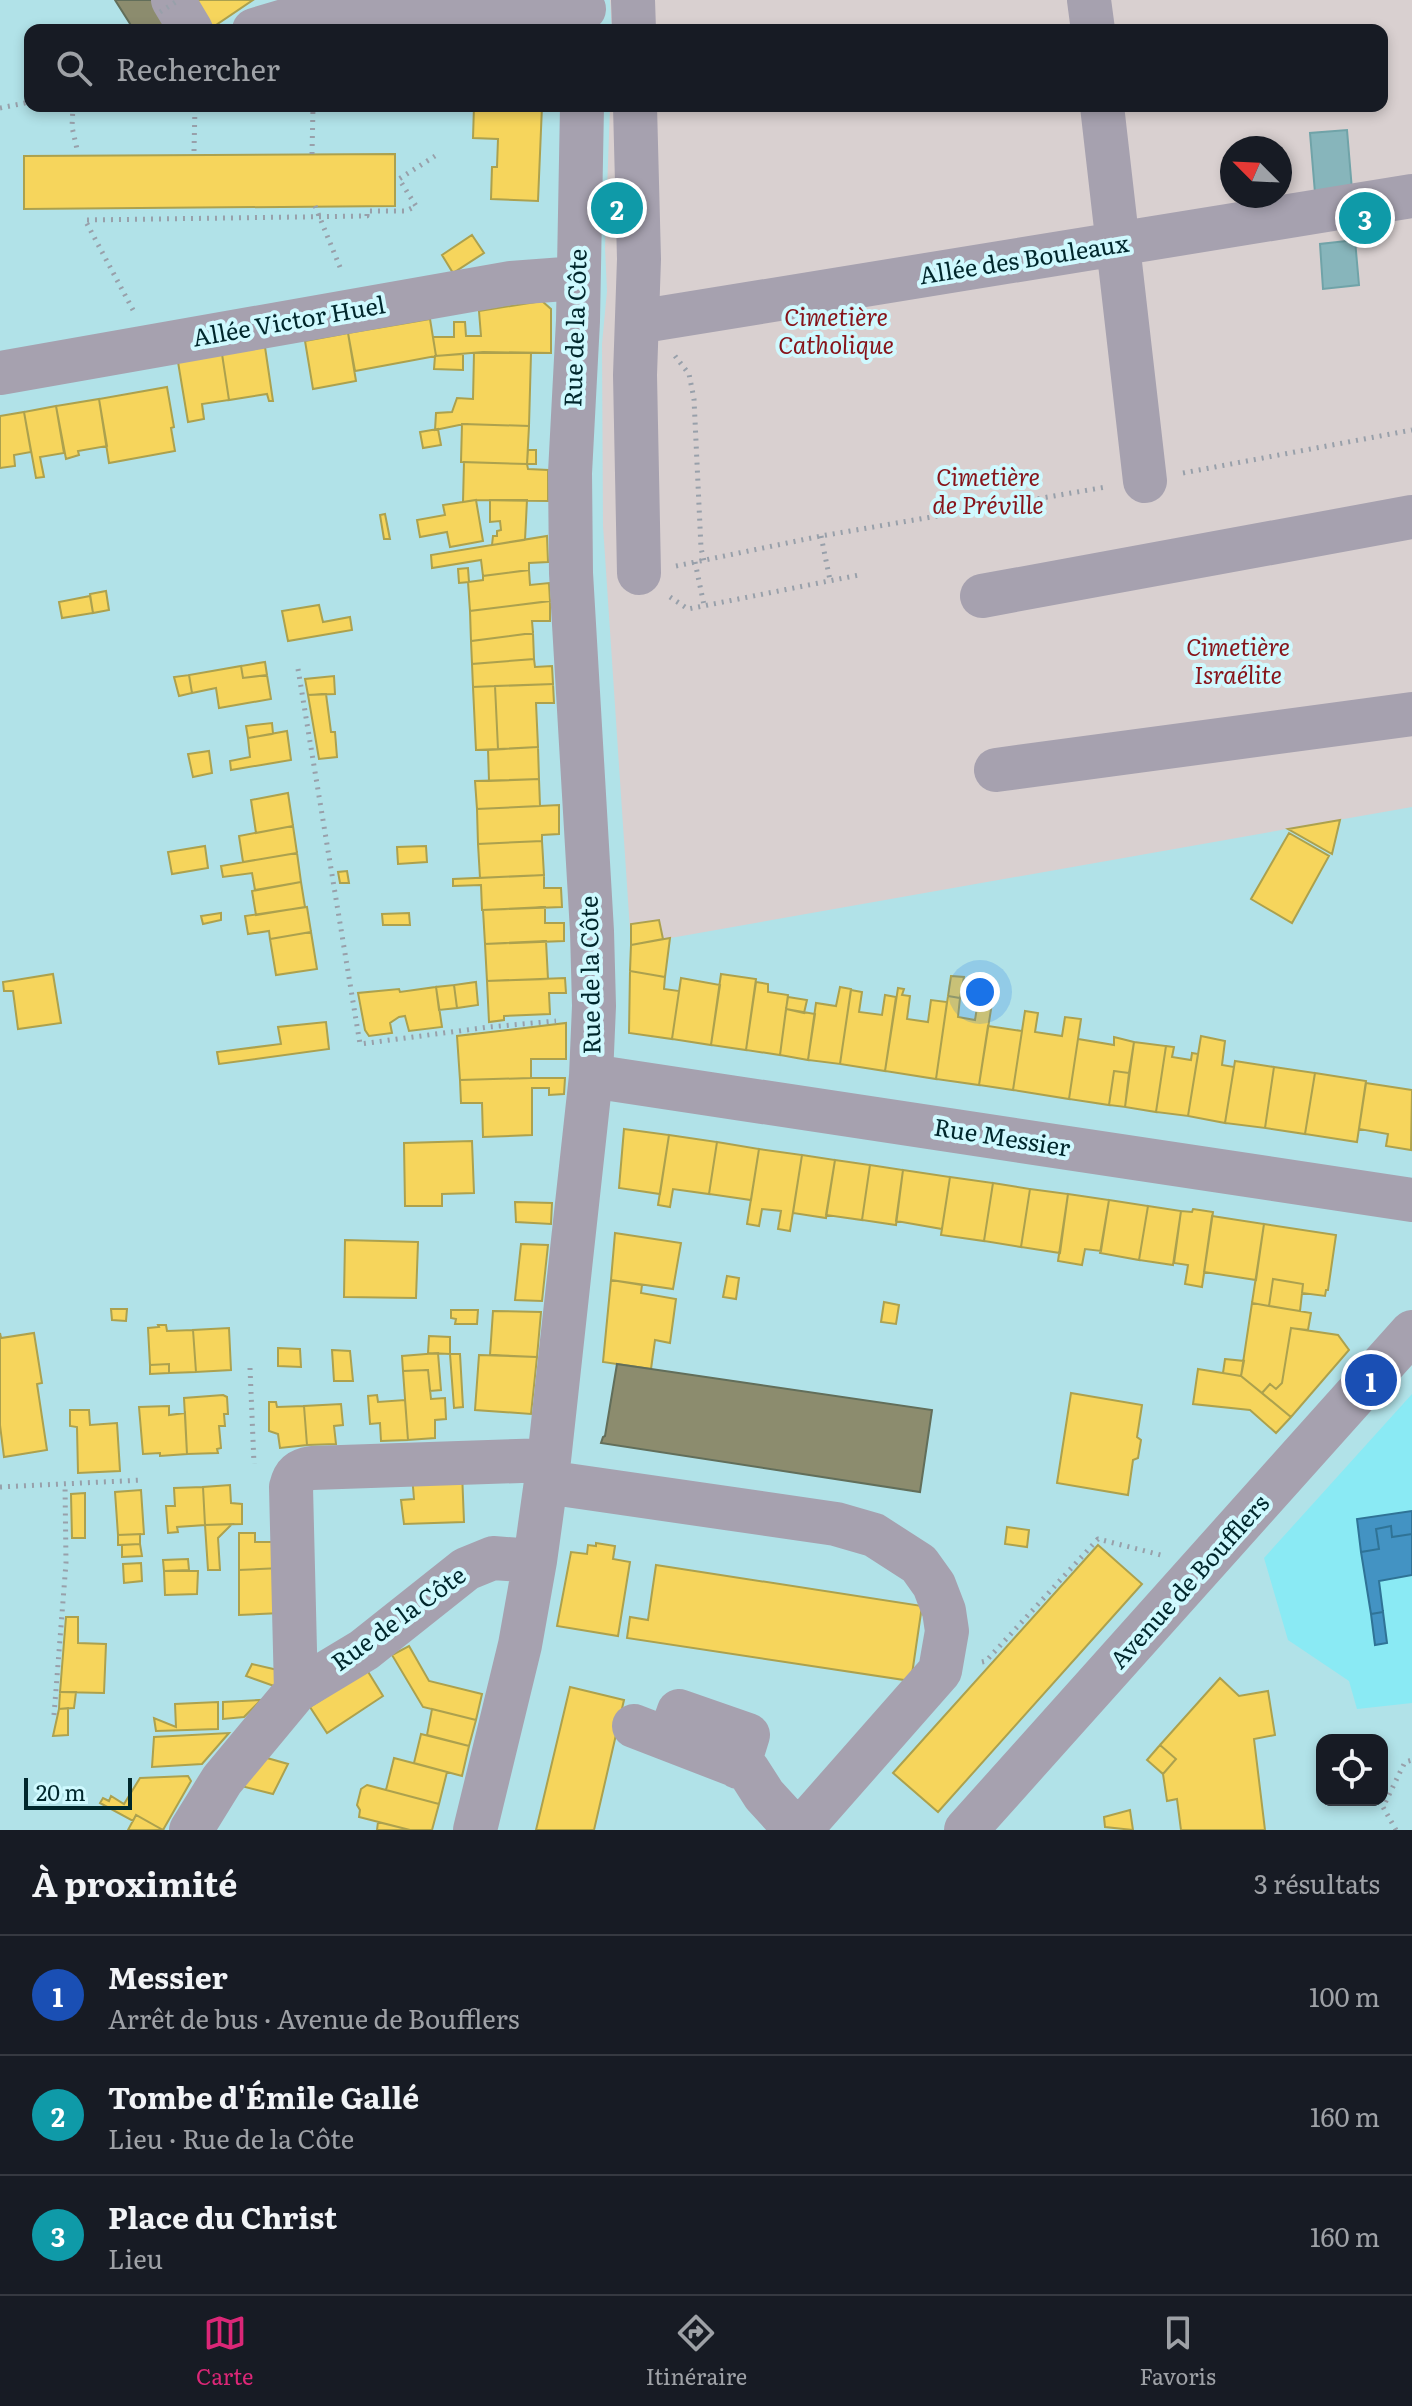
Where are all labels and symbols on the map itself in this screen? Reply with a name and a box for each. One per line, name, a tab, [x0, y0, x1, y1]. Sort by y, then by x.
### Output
north arrow	[1220, 136, 1292, 208]
pin: 2	[591, 178, 643, 238]
pin: 3	[1339, 188, 1391, 248]
street label: Allée des Bouleaux	[916, 224, 1131, 291]
street label: Rue de la Côte	[553, 248, 594, 408]
street label: Allée Victor Huel	[189, 285, 388, 354]
park label: Cimetière Catholique	[778, 298, 894, 361]
park label: Cimetière de Préville	[932, 458, 1044, 521]
park label: Cimetière Israélite	[1186, 628, 1290, 691]
street label: Rue de la Côte	[570, 895, 607, 1055]
your location	[960, 972, 1000, 1012]
street label: Rue Messier	[932, 1107, 1074, 1164]
pin: 1	[1345, 1350, 1397, 1410]
street label: Avenue de Boufflers	[1100, 1485, 1276, 1675]
street label: Rue de la Côte	[323, 1556, 472, 1678]
scale bar	[24, 1774, 132, 1810]

